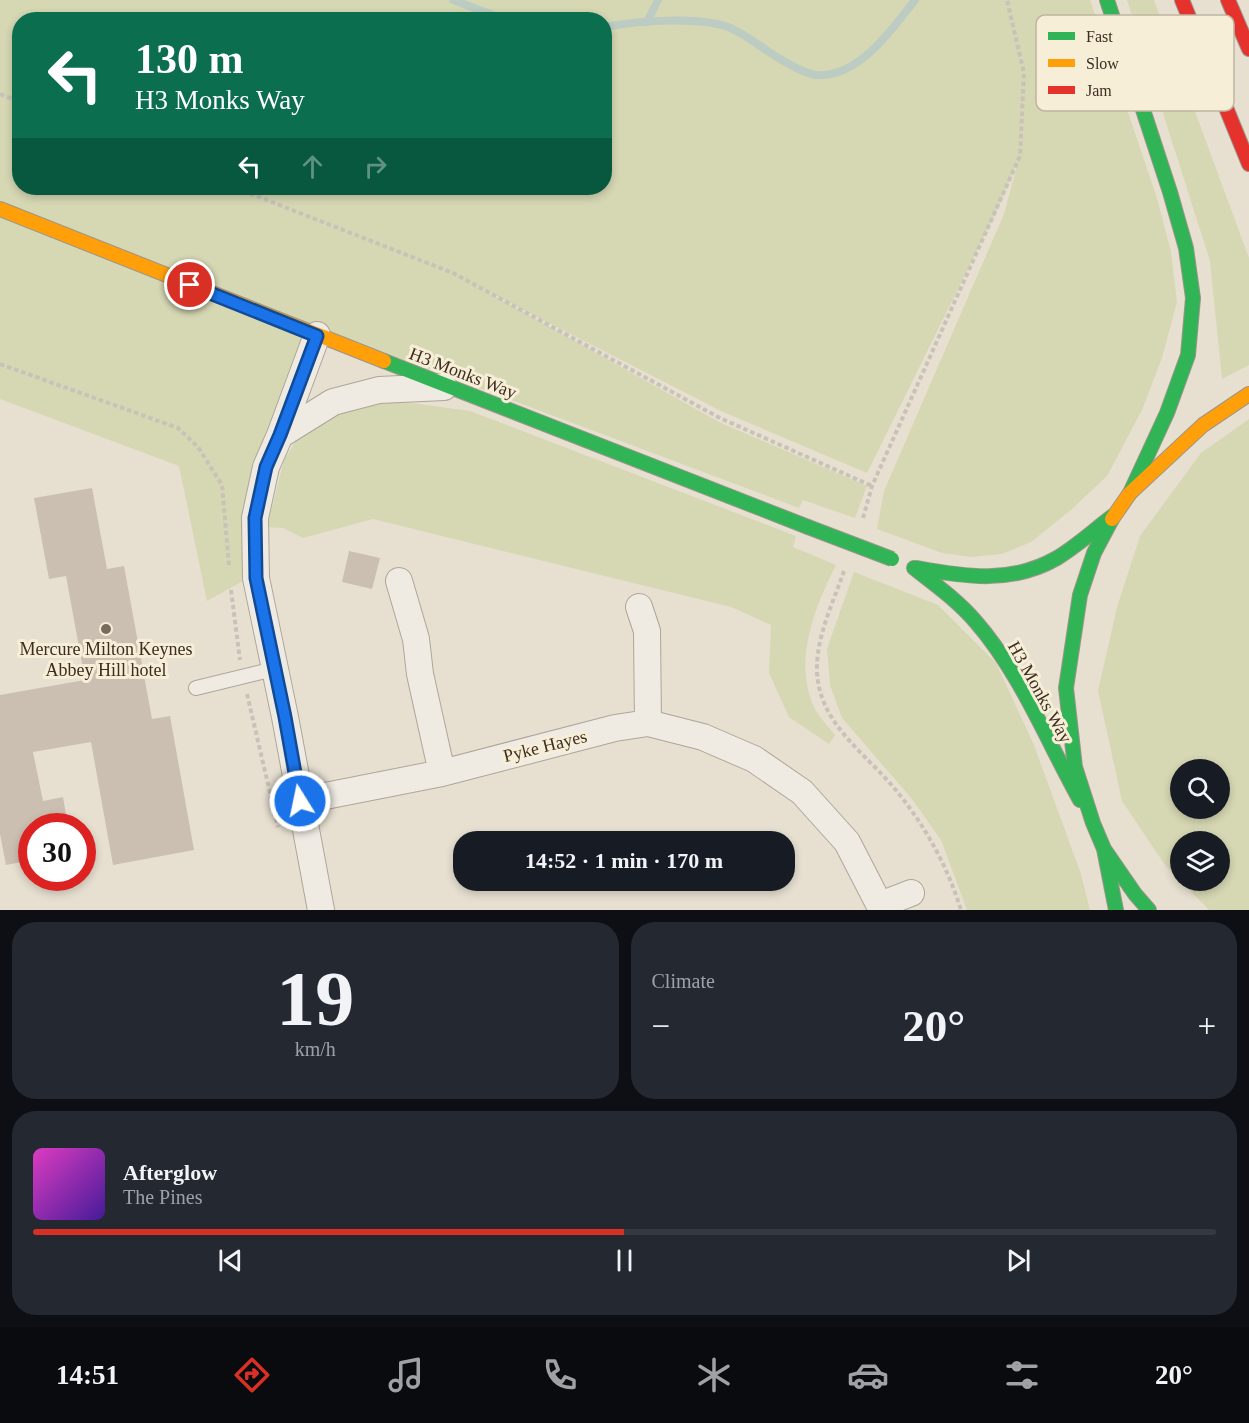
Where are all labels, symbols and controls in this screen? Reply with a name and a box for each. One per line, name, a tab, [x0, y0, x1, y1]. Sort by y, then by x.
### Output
legend	[1036, 15, 1234, 111]
text: Fast	[1086, 28, 1113, 45]
icon: left	[36, 36, 114, 114]
text: 130 m	[135, 36, 244, 82]
text: Slow	[1086, 55, 1119, 72]
text: Jam	[1086, 82, 1112, 99]
text: H3 Monks Way	[135, 85, 305, 115]
icon: left	[233, 150, 266, 183]
icon: ahead	[296, 150, 329, 183]
icon: right	[359, 150, 392, 183]
pin	[164, 259, 215, 310]
icon: arrive	[173, 268, 206, 301]
street label: H3 Monks Way	[407, 343, 519, 403]
marker: Mercure Milton Keynes Abbey Hill hotel	[99, 622, 113, 636]
street label: H3 Monks Way	[1004, 638, 1076, 746]
place label: Mercure Milton Keynes Abbey Hill hotel	[20, 639, 192, 680]
street label: Pyke Hayes	[501, 726, 589, 766]
map controls	[1170, 759, 1230, 891]
button: search	[1170, 759, 1230, 819]
position arrow	[268, 769, 332, 833]
speed limit sign: 30	[18, 813, 96, 891]
button: layers	[1170, 831, 1230, 891]
text: 14:52 · 1 min · 170 m	[525, 848, 723, 873]
text: 19	[276, 955, 354, 1042]
text: Climate	[652, 970, 715, 992]
text: 20°	[902, 1001, 965, 1051]
text: −	[652, 1008, 670, 1044]
text: +	[1197, 1008, 1216, 1044]
text: km/h	[295, 1038, 336, 1060]
text: Afterglow	[123, 1160, 217, 1185]
text: The Pines	[123, 1186, 202, 1208]
icon: previous	[214, 1244, 247, 1277]
icon: pause	[608, 1244, 641, 1277]
icon: next	[1002, 1244, 1035, 1277]
icon: directions	[231, 1354, 273, 1396]
icon: music	[385, 1354, 427, 1396]
icon: phone	[539, 1354, 581, 1396]
icon: climate	[693, 1354, 735, 1396]
icon: car	[847, 1354, 889, 1396]
icon: filters	[1001, 1354, 1043, 1396]
text: 14:51	[56, 1360, 119, 1390]
text: 20°	[1155, 1360, 1193, 1390]

